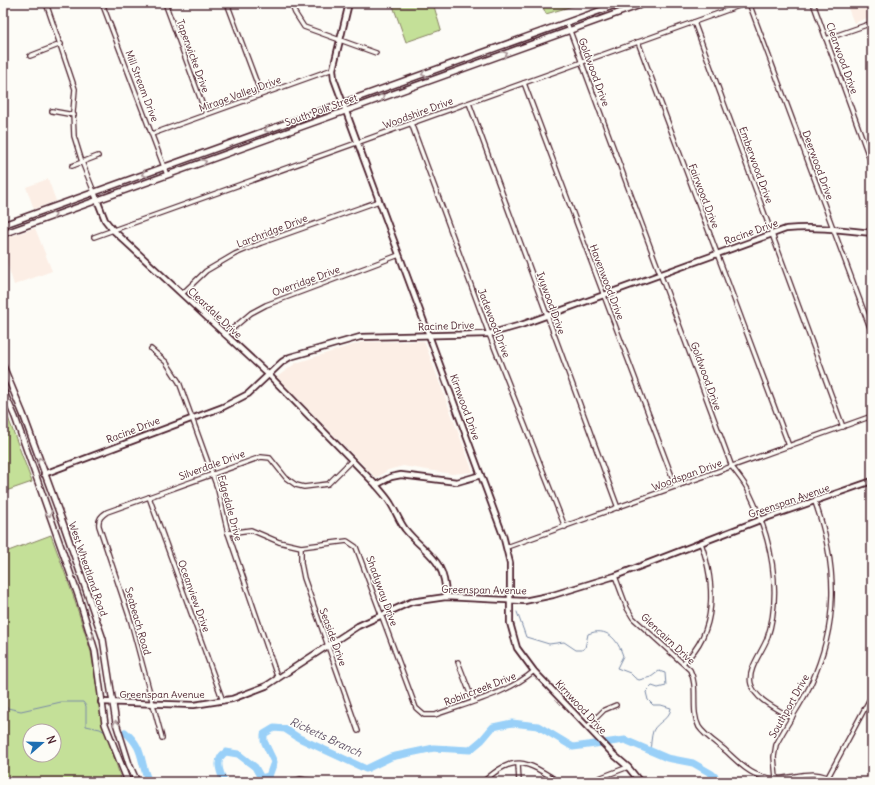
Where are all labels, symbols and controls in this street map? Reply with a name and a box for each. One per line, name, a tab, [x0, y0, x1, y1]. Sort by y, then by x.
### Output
street label: Taperwicke Drive	[174, 18, 212, 94]
street label: Clearwood Drive	[823, 21, 861, 95]
street label: Goldwood Drive	[576, 36, 612, 108]
street label: Mill Stream Drive	[122, 48, 162, 124]
one-way arrow	[501, 50, 508, 58]
one-way arrow	[421, 69, 428, 77]
street label: Mirage Valley Drive	[197, 73, 283, 115]
street label: South Polk Street	[283, 91, 360, 129]
one-way arrow	[379, 94, 386, 102]
street label: Woodshire Drive	[381, 94, 455, 132]
street label: Emberwood Drive	[736, 125, 776, 205]
one-way arrow	[263, 126, 270, 134]
street label: Deerwood Drive	[799, 128, 837, 202]
one-way arrow	[200, 158, 207, 166]
street label: Fairwood Drive	[686, 162, 722, 230]
one-way arrow	[141, 170, 148, 178]
street label: Larchridge Drive	[235, 211, 309, 251]
one-way arrow	[50, 212, 57, 220]
street label: Racine Drive	[722, 216, 780, 248]
street label: Havenwood Drive	[587, 242, 627, 322]
street label: Overridge Drive	[270, 263, 342, 299]
street label: Ivywood Drive	[534, 270, 568, 336]
street label: Cleardale Drive	[185, 285, 245, 341]
street label: Jadewood Drive	[475, 287, 513, 359]
street label: Racine Drive	[418, 319, 474, 333]
street label: Goldwood Drive	[688, 340, 724, 412]
street label: Kirnwood Drive	[447, 372, 483, 442]
street label: Racine Drive	[104, 414, 162, 446]
street label: Silverdale Drive	[177, 447, 247, 483]
street label: Woodspan Drive	[650, 456, 724, 494]
one-way arrow	[36, 457, 44, 464]
street label: Edgedale Drive	[215, 474, 245, 542]
street label: Greenspan Avenue	[747, 481, 831, 521]
one-way arrow	[45, 510, 53, 517]
street label: West Wheatland Road	[66, 520, 110, 618]
street label: Shadyway Drive	[363, 554, 401, 628]
street label: Oceanview Drive	[175, 558, 213, 634]
street label: Greenspan Avenue	[441, 583, 527, 597]
street label: Seabeach Road	[122, 586, 154, 657]
street label: Seaside Drive	[317, 606, 349, 668]
street label: Glencairn Drive	[638, 611, 698, 667]
one-way arrow	[86, 633, 95, 640]
street label: Robincreek Drive	[442, 669, 518, 709]
street label: Southport Drive	[766, 672, 812, 740]
street label: Kirnwood Drive	[553, 677, 609, 737]
street label: Greenspan Avenue	[119, 688, 205, 701]
water label: Ricketts Branch	[288, 714, 365, 760]
one-way arrow	[113, 720, 121, 726]
north arrow	[22, 723, 62, 763]
text: N	[44, 734, 59, 746]

